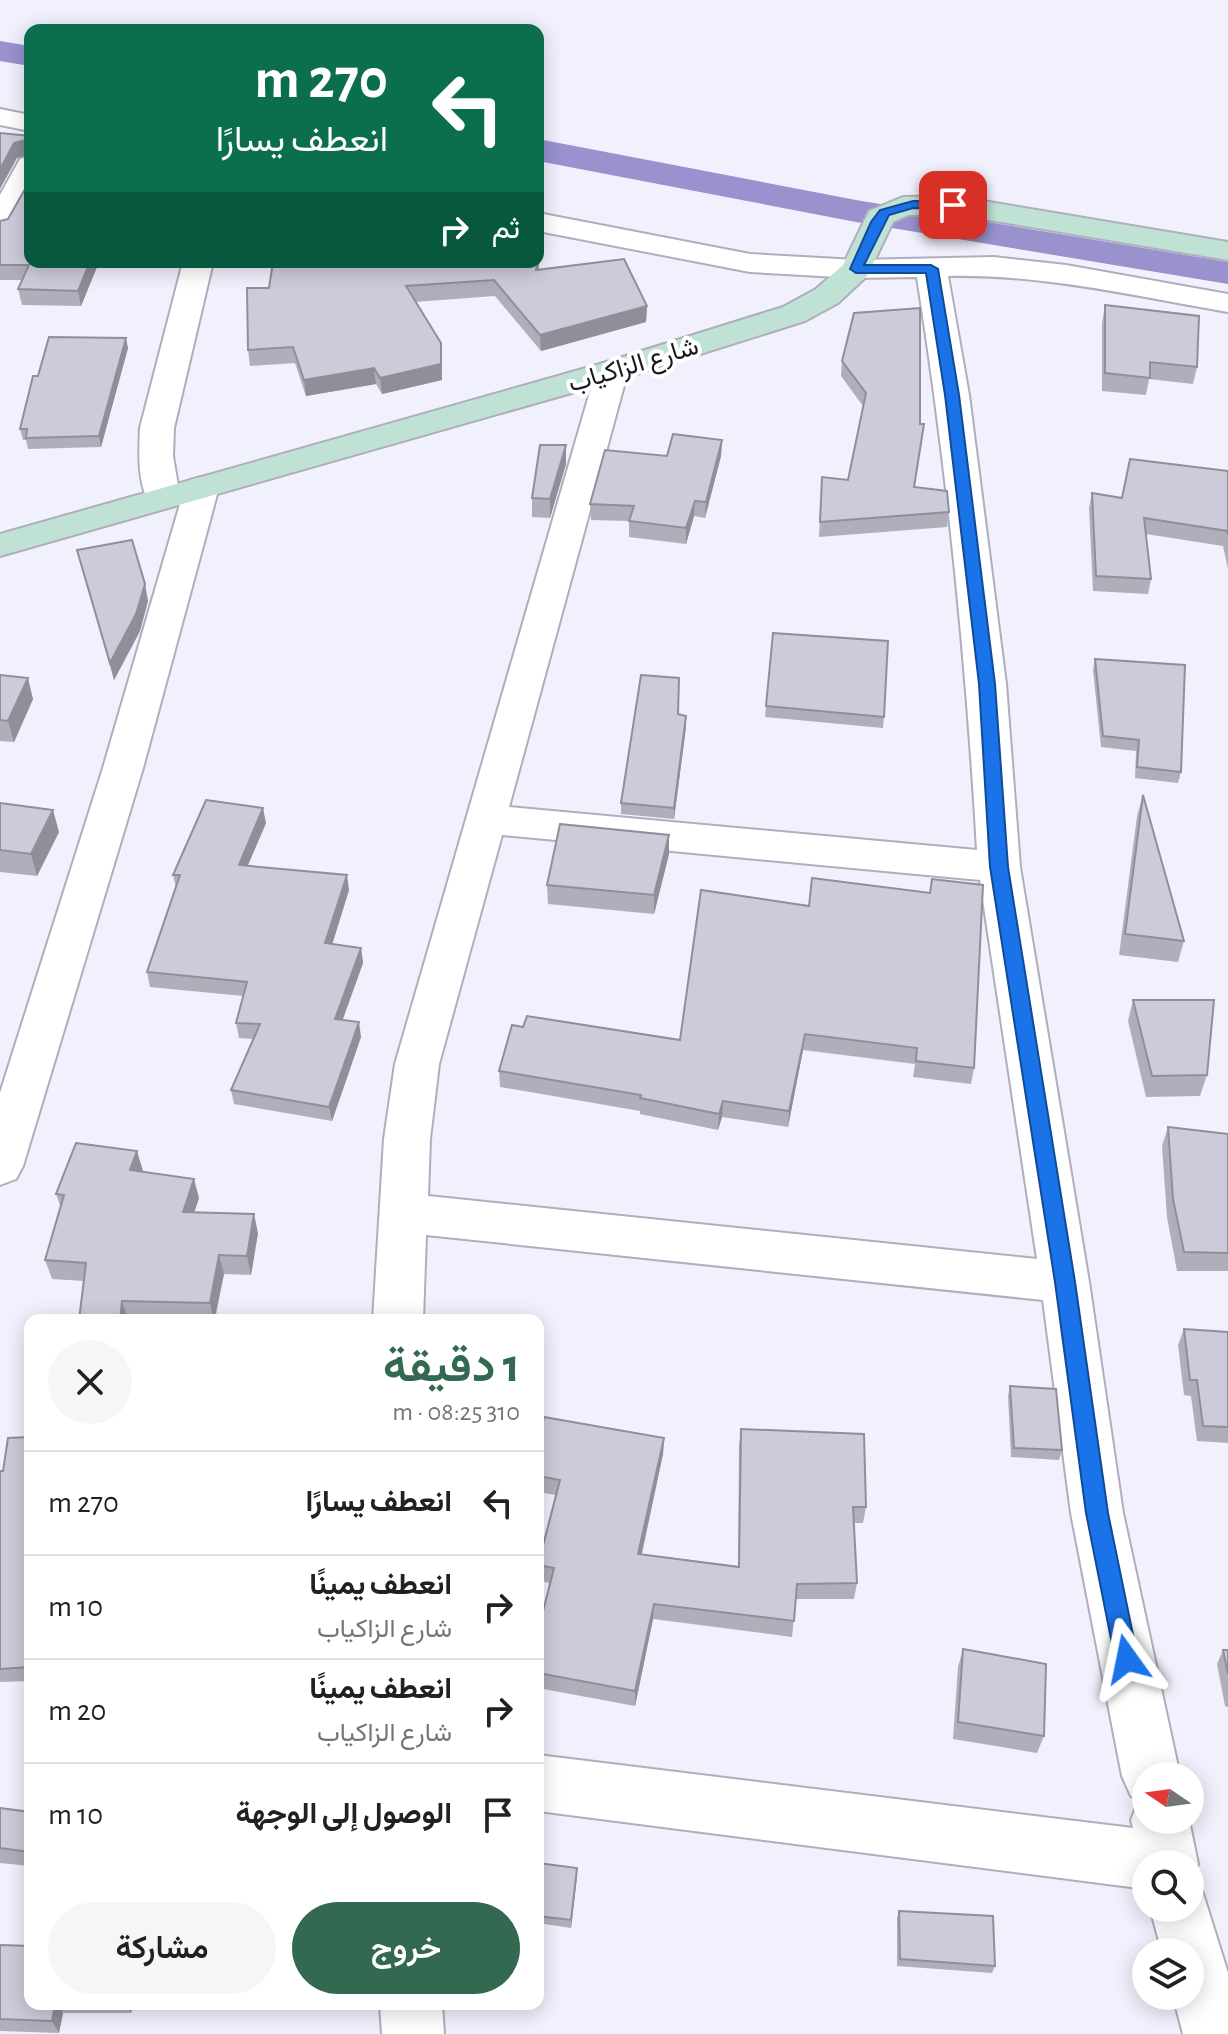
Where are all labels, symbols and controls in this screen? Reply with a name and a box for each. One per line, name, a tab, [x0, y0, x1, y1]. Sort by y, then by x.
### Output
text: 270 m	[255, 52, 388, 108]
icon: left	[416, 56, 520, 160]
text: انعطف يسارًا	[216, 122, 388, 158]
pin	[919, 171, 987, 239]
icon: arrive	[931, 183, 975, 227]
icon: right	[432, 208, 476, 252]
text: ثم	[492, 214, 520, 244]
street label: شارع الزاكياب	[565, 333, 703, 401]
button: close	[48, 1340, 132, 1424]
text: 1 دقيقة	[383, 1343, 520, 1391]
text: 310 m · 08:25	[392, 1399, 520, 1425]
icon: left	[476, 1481, 520, 1525]
text: انعطف يسارًا	[305, 1487, 452, 1517]
text: 270 m	[48, 1488, 119, 1518]
text: انعطف يمينًا	[309, 1570, 452, 1600]
icon: right	[476, 1585, 520, 1629]
text: 10 m	[48, 1592, 103, 1622]
text: شارع الزاكياب	[317, 1616, 452, 1642]
position arrow	[1085, 1617, 1169, 1701]
text: انعطف يمينًا	[309, 1674, 452, 1704]
icon: right	[476, 1689, 520, 1733]
text: 20 m	[48, 1696, 106, 1726]
text: شارع الزاكياب	[317, 1720, 452, 1746]
north arrow	[1132, 1762, 1204, 1834]
map controls	[1132, 1762, 1204, 2010]
icon: arrive	[476, 1793, 520, 1837]
text: الوصول إلى الوجهة	[236, 1799, 452, 1829]
text: 10 m	[48, 1800, 103, 1830]
button: search	[1132, 1850, 1204, 1922]
button: مشاركة	[48, 1902, 276, 1994]
button: خروج	[292, 1902, 520, 1994]
button: layers	[1132, 1938, 1204, 2010]

